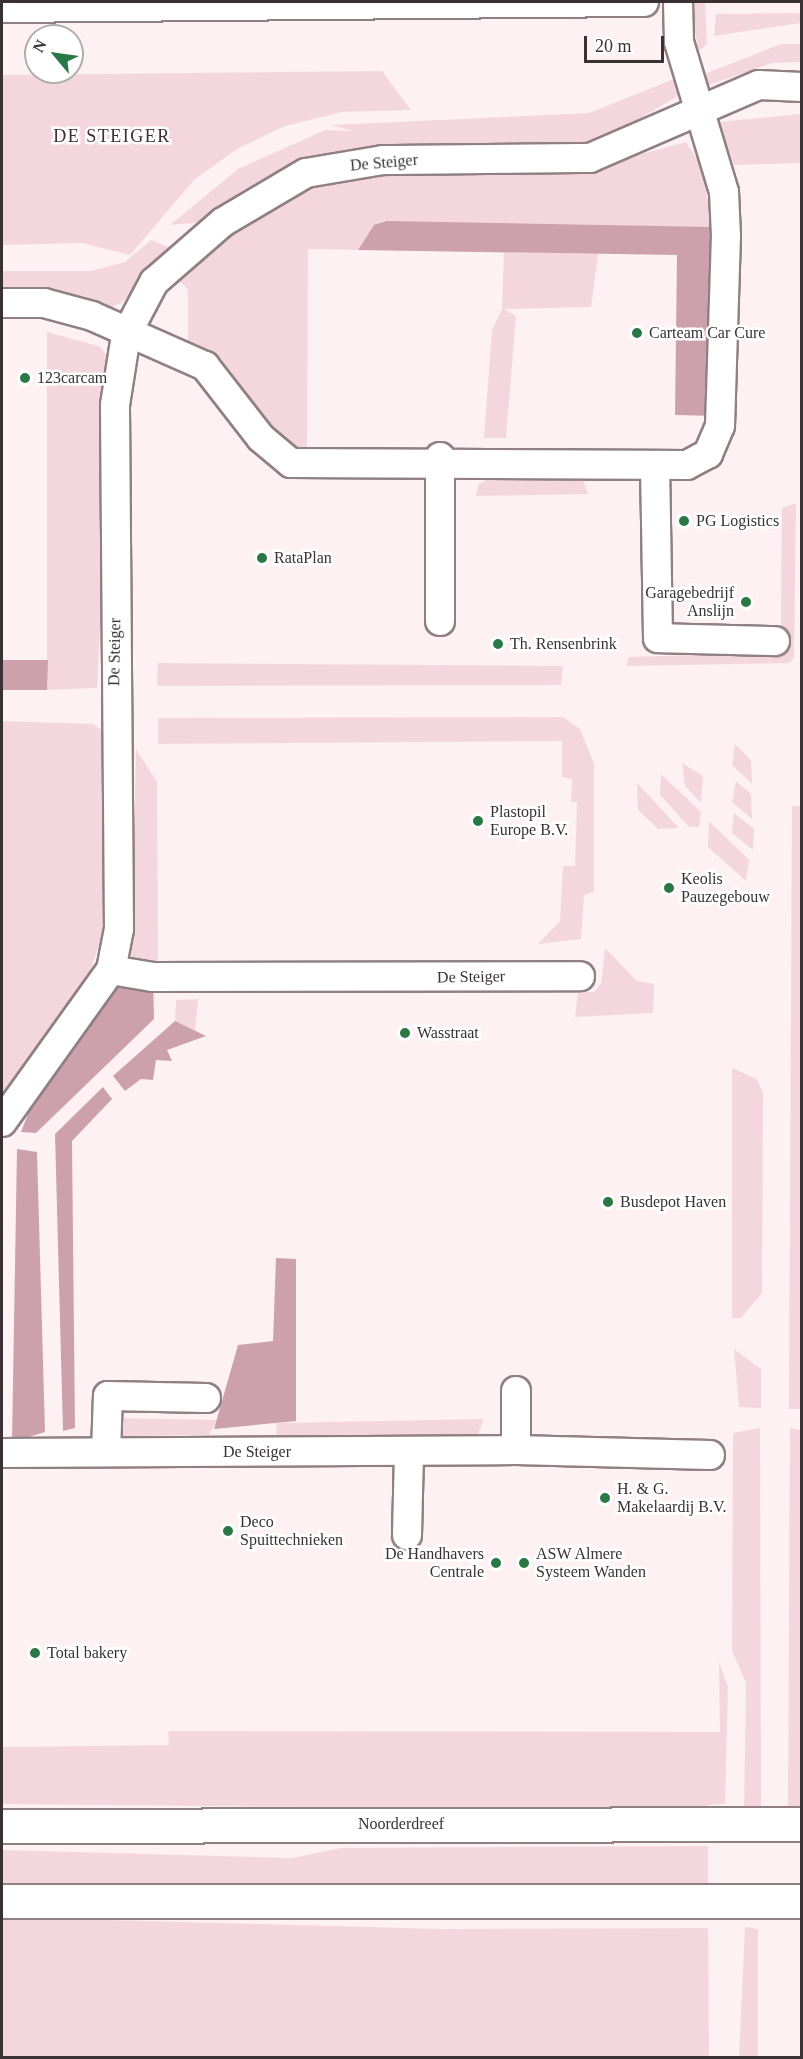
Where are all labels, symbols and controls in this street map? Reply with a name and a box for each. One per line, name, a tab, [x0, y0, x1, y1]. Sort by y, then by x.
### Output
north arrow	[24, 24, 84, 84]
scale bar	[587, 24, 666, 62]
text: 20 m	[595, 36, 632, 56]
text: N	[29, 37, 50, 55]
district label: DE STEIGER	[53, 125, 171, 147]
street label: De Steiger	[349, 150, 419, 176]
place label: Carteam Car Cure	[649, 323, 765, 343]
marker: Carteam Car Cure	[630, 326, 644, 340]
place label: 123carcam	[37, 368, 107, 388]
marker: 123carcam	[18, 371, 32, 385]
place label: PG Logistics	[696, 511, 779, 531]
marker: PG Logistics	[677, 514, 691, 528]
place label: RataPlan	[274, 548, 332, 568]
marker: RataPlan	[255, 551, 269, 565]
place label: Garagebedrijf Anslijn	[645, 583, 734, 621]
marker: Garagebedrijf Anslijn	[739, 595, 753, 609]
street label: De Steiger	[105, 618, 125, 686]
place label: Th. Rensenbrink	[510, 634, 617, 654]
marker: Th. Rensenbrink	[491, 637, 505, 651]
place label: Plastopil Europe B.V.	[490, 802, 568, 840]
marker: Plastopil Europe B.V.	[471, 814, 485, 828]
place label: Keolis Pauzegebouw	[681, 869, 770, 907]
marker: Keolis Pauzegebouw	[662, 881, 676, 895]
street label: De Steiger	[437, 967, 505, 987]
place label: Wasstraat	[417, 1023, 479, 1043]
marker: Wasstraat	[398, 1026, 412, 1040]
place label: Busdepot Haven	[620, 1192, 726, 1212]
marker: Busdepot Haven	[601, 1195, 615, 1209]
street label: De Steiger	[223, 1442, 291, 1462]
place label: H. & G. Makelaardij B.V.	[617, 1479, 726, 1517]
marker: H. & G. Makelaardij B.V.	[598, 1491, 612, 1505]
place label: Deco Spuittechnieken	[240, 1512, 343, 1550]
marker: Deco Spuittechnieken	[221, 1524, 235, 1538]
place label: De Handhavers Centrale	[385, 1544, 484, 1582]
place label: ASW Almere Systeem Wanden	[536, 1544, 646, 1582]
marker: De Handhavers Centrale	[489, 1556, 503, 1570]
marker: ASW Almere Systeem Wanden	[517, 1556, 531, 1570]
place label: Total bakery	[47, 1643, 127, 1663]
marker: Total bakery	[28, 1646, 42, 1660]
street label: Noorderdreef	[358, 1814, 444, 1834]

